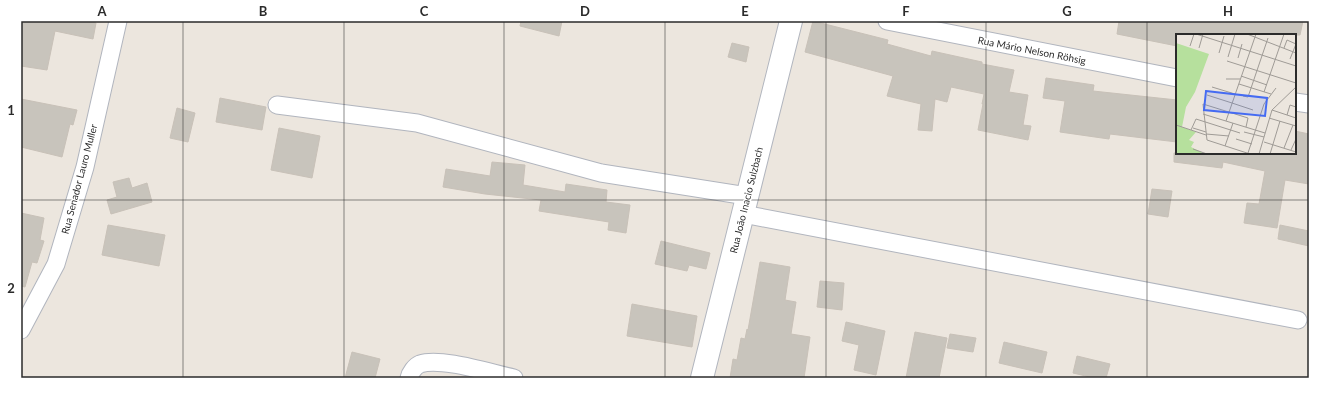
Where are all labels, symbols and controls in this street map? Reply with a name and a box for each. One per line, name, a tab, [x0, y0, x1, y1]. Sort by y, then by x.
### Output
text: A	[96, 3, 107, 19]
text: B	[259, 3, 268, 19]
text: C	[420, 3, 429, 19]
text: D	[580, 3, 590, 19]
text: E	[741, 3, 749, 19]
text: F	[902, 3, 910, 19]
text: G	[1062, 3, 1072, 19]
text: H	[1223, 3, 1233, 19]
street label: Rua Mário Nelson Röhsig	[977, 34, 1087, 66]
inset map	[1176, 34, 1296, 154]
text: 1	[7, 102, 15, 118]
street label: Rua Senador Lauro Muller	[59, 122, 100, 235]
street label: Rua João Inacio Sulzbach	[727, 146, 765, 254]
text: 2	[7, 280, 15, 296]

